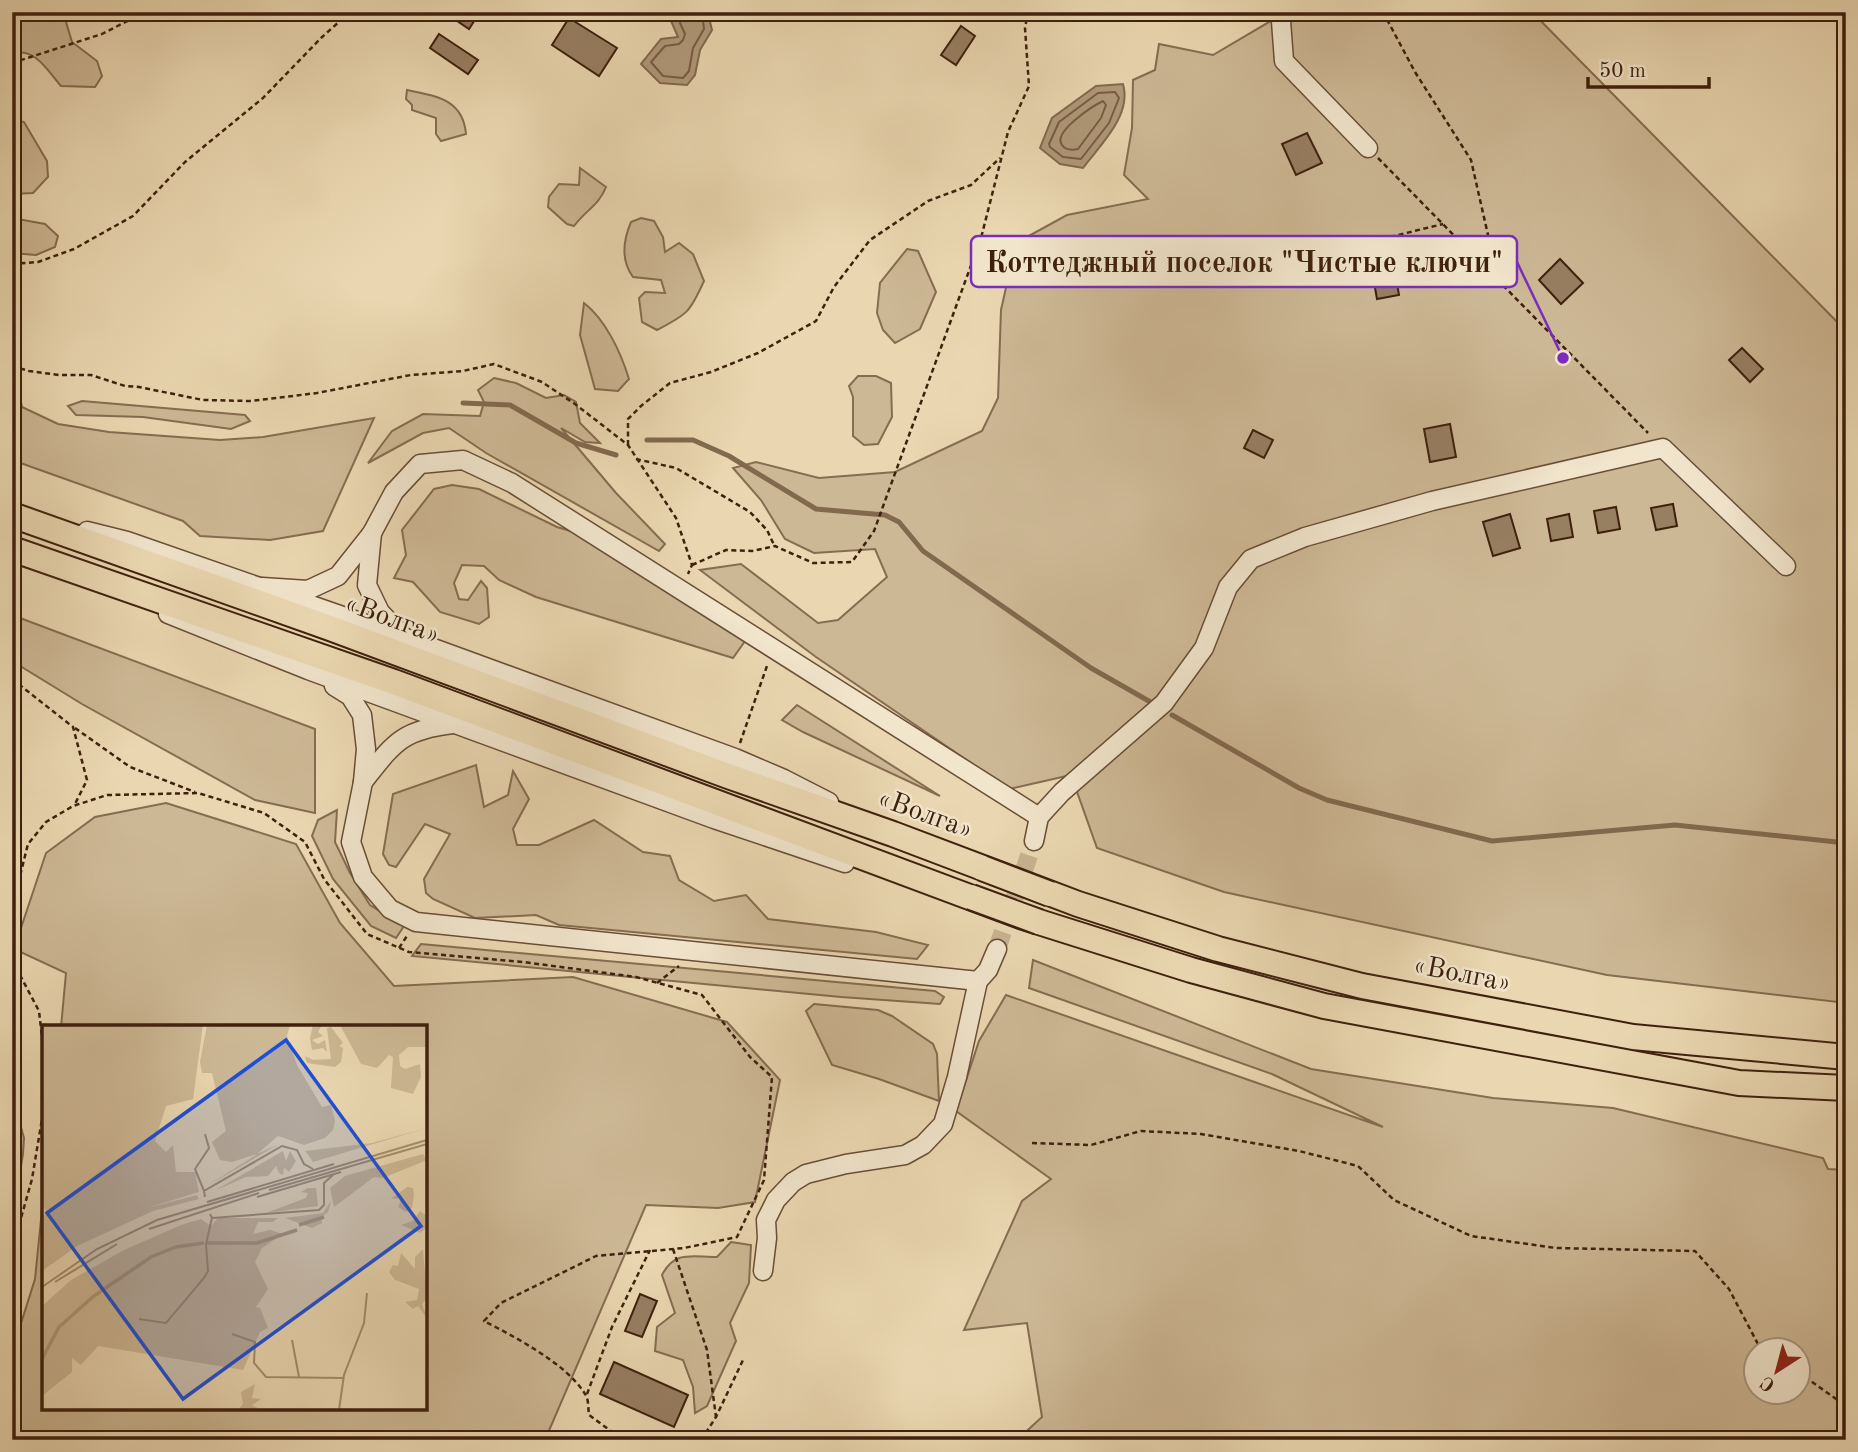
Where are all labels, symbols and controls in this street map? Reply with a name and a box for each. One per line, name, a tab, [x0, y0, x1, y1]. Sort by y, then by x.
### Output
scale bar	[1588, 46, 1709, 90]
text: 50 m	[1599, 61, 1646, 82]
callout: Коттеджный поселок "Чистые ключи"	[971, 236, 1517, 287]
text: Коттеджный поселок "Чистые ключи"	[985, 249, 1503, 279]
street label: «Волга»	[341, 590, 443, 650]
street label: «Волга»	[874, 785, 976, 845]
street label: «Волга»	[1411, 952, 1513, 998]
inset map	[42, 1025, 427, 1410]
north arrow	[1742, 1336, 1812, 1406]
text: С	[1758, 1371, 1779, 1394]

